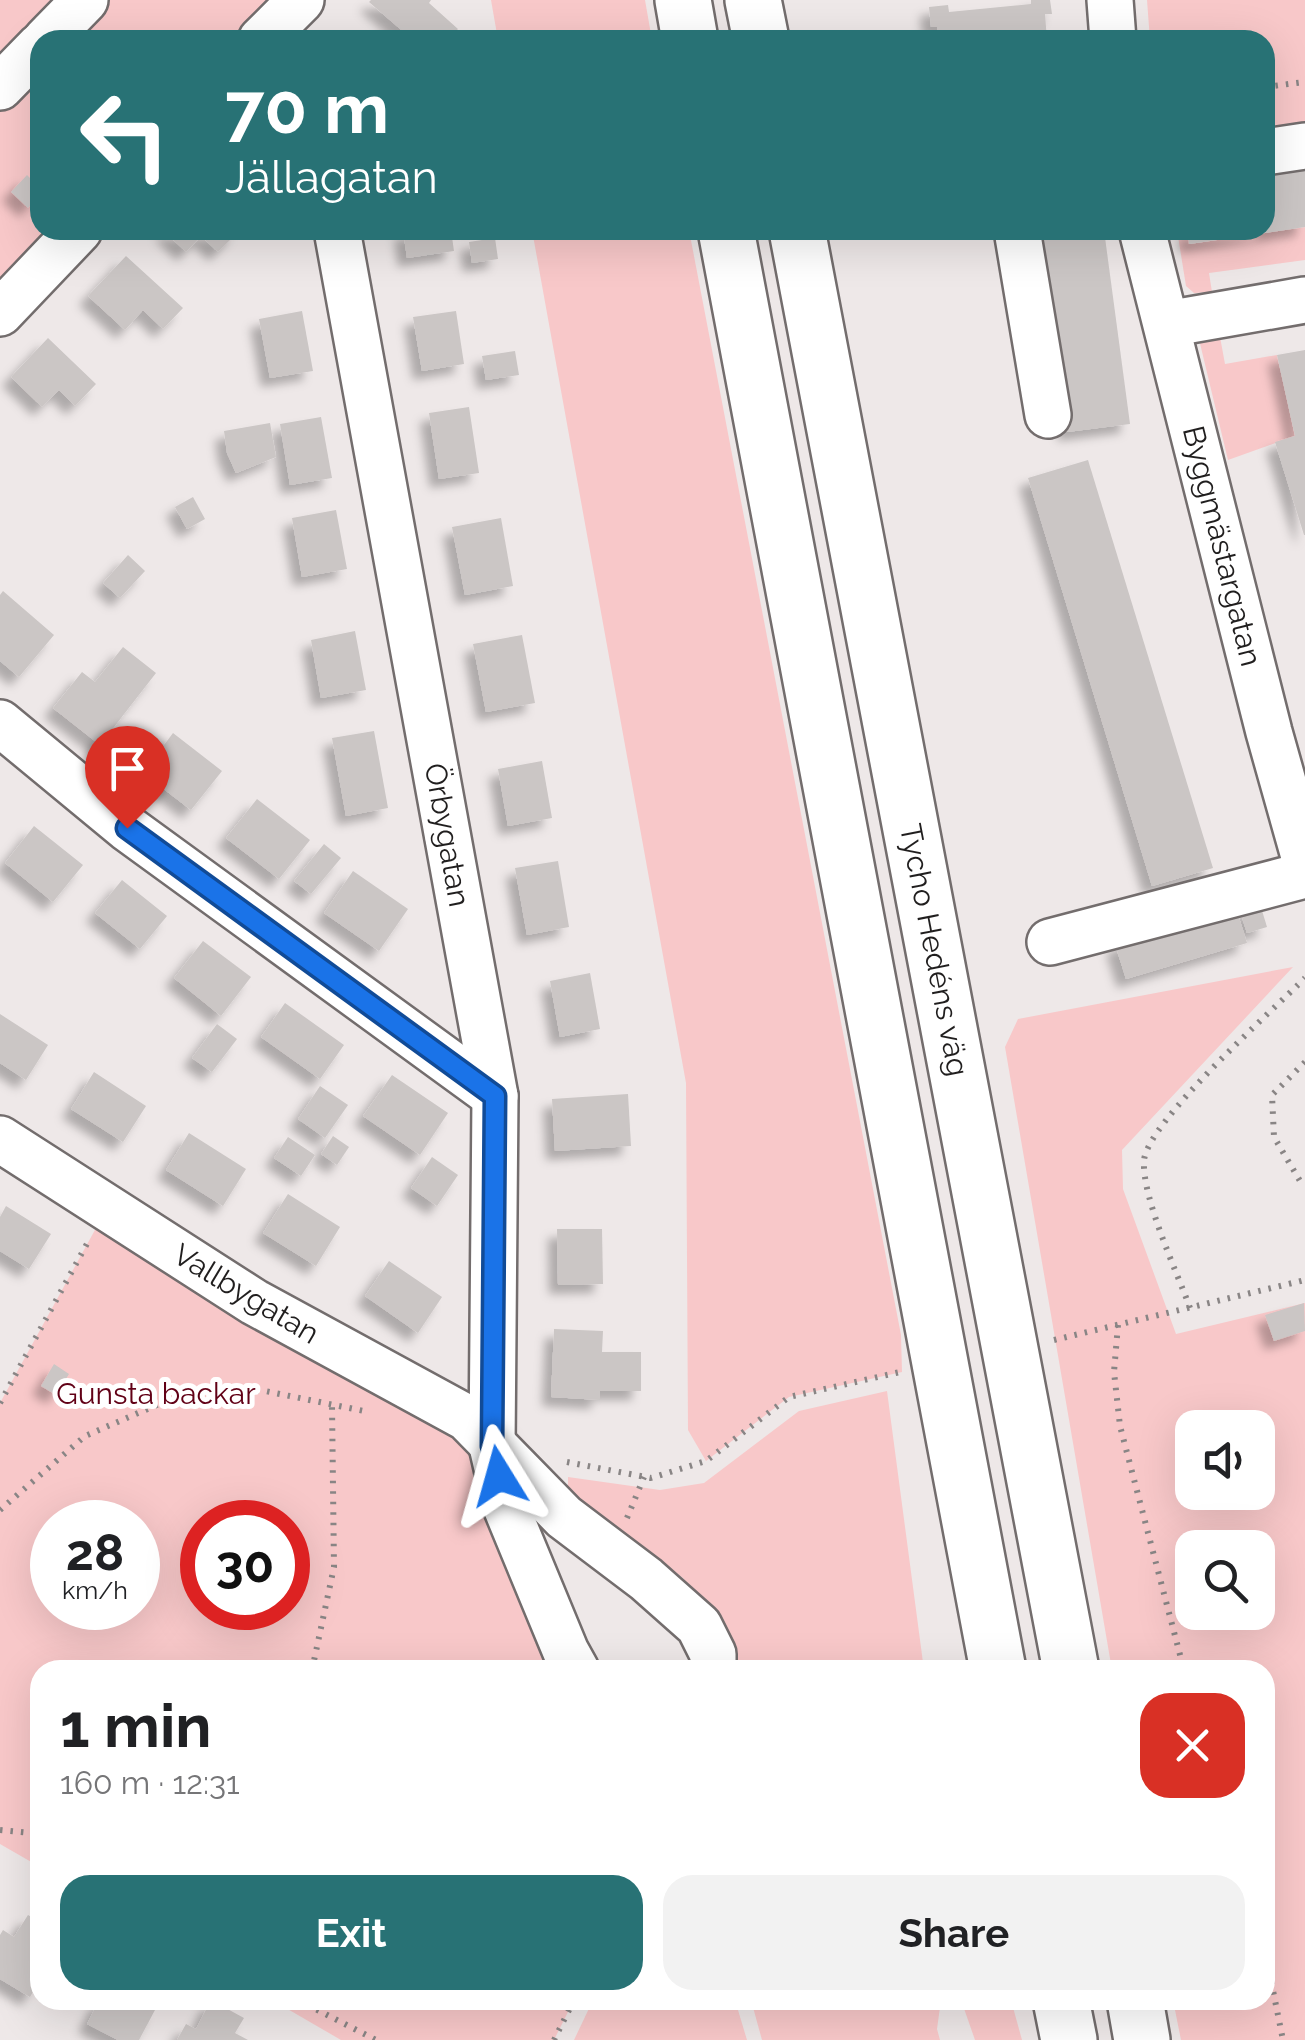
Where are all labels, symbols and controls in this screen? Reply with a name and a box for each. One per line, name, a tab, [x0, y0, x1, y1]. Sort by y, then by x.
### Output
text: 70 m	[225, 67, 389, 149]
icon: left	[60, 70, 190, 200]
text: Jällagatan	[225, 151, 438, 204]
street label: Byggmästargatan	[1176, 422, 1269, 670]
pin	[85, 726, 170, 829]
icon: arrive	[100, 741, 155, 796]
street label: Örbygatan	[418, 760, 477, 910]
street label: Tycho Hedéns väg	[893, 821, 976, 1079]
street label: Vallbygatan	[167, 1236, 325, 1351]
park label: Gunsta backar	[56, 1376, 256, 1411]
map controls	[1175, 1410, 1275, 1630]
button: sound	[1175, 1410, 1275, 1510]
position arrow	[447, 1424, 551, 1528]
speed limit sign: 30	[180, 1500, 310, 1630]
text: 28	[66, 1523, 124, 1582]
button: search	[1175, 1530, 1275, 1630]
text: km/h	[62, 1575, 128, 1605]
text: 1 min	[60, 1691, 211, 1761]
button: close	[1140, 1693, 1245, 1798]
text: 160 m · 12:31	[60, 1764, 240, 1801]
button: Exit	[60, 1875, 643, 1990]
button: Share	[663, 1875, 1245, 1990]

